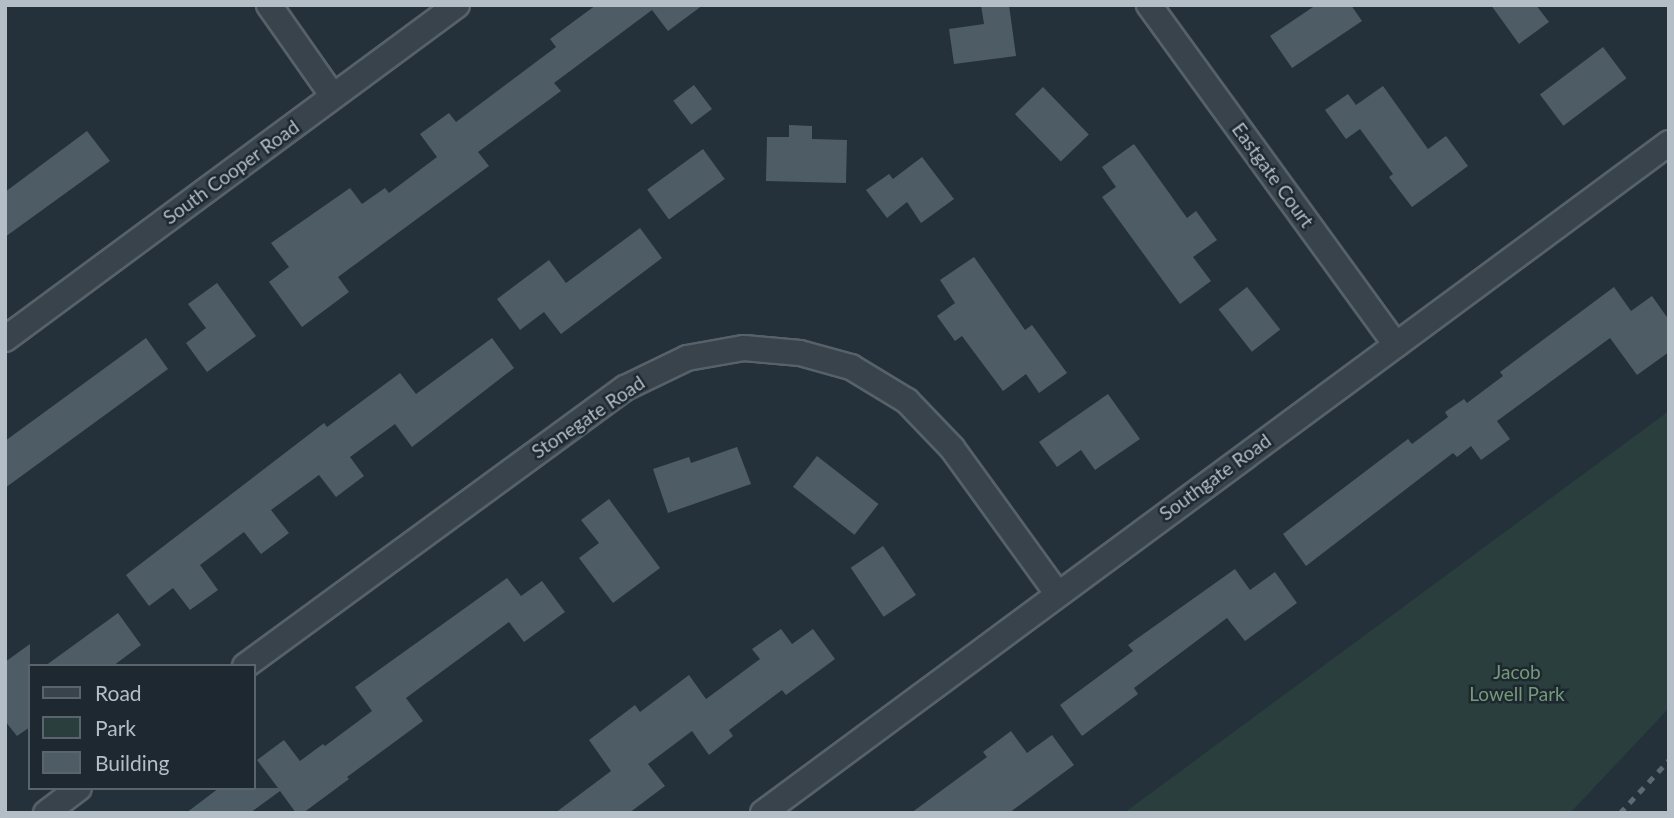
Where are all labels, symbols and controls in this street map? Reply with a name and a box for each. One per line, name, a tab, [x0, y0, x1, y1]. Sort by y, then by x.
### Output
street label: South Cooper Road	[159, 115, 303, 229]
street label: Eastgate Court	[1227, 118, 1319, 232]
street label: Stonegate Road	[527, 371, 649, 463]
street label: Southgate Road	[1155, 429, 1275, 525]
park label: Jacob Lowell Park	[1469, 661, 1565, 705]
legend	[28, 664, 256, 790]
text: Road	[95, 680, 142, 705]
text: Park	[95, 715, 136, 740]
text: Building	[95, 750, 170, 775]

